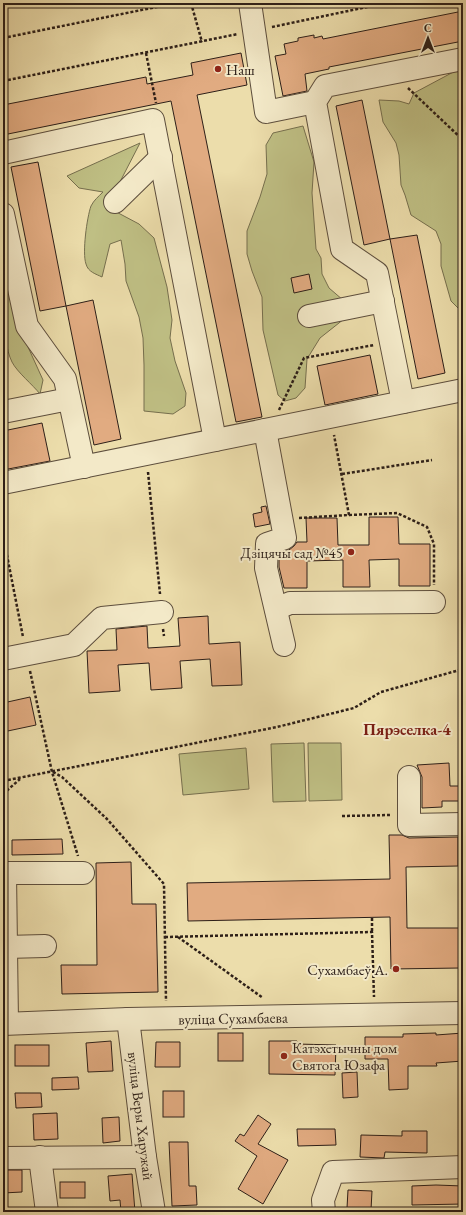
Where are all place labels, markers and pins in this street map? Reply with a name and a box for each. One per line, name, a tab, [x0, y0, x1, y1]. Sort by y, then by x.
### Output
place label: Наш	[226, 60, 255, 79]
marker: Наш	[213, 64, 223, 74]
place label: Дзіцячы сад №45	[241, 543, 343, 562]
marker: Дзіцячы сад №45	[346, 547, 356, 557]
place label: Сухамбаеў А.	[307, 960, 388, 979]
marker: Сухамбаеў А.	[391, 964, 401, 974]
place label: Катэхетычны дом Святога Юзафа	[292, 1038, 398, 1074]
marker: Катэхетычны дом Святога Юзафа	[279, 1051, 289, 1061]

